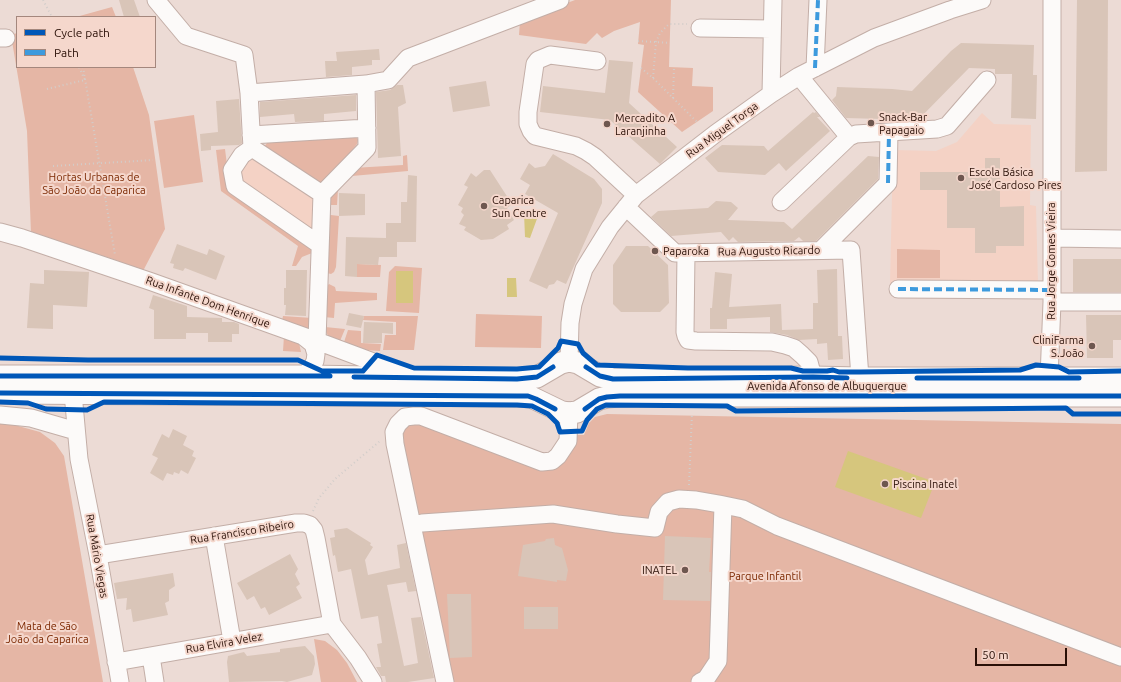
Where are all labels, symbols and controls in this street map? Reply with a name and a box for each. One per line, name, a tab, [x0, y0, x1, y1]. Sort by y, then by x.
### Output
legend	[16, 16, 156, 68]
text: Cycle path	[54, 26, 110, 39]
text: Path	[54, 46, 79, 59]
street label: Rua Miguel Torga	[683, 99, 761, 161]
place label: Snack-Bar Papagaio	[879, 110, 927, 136]
place label: Mercadito A Laranjinha	[615, 111, 675, 137]
marker: Snack-Bar Papagaio	[866, 118, 876, 128]
marker: Mercadito A Laranjinha	[602, 119, 612, 129]
place label: Escola Básica José Cardoso Pires	[969, 165, 1062, 191]
park label: Hortas Urbanas de São João da Caparica	[42, 170, 146, 196]
marker: Escola Básica José Cardoso Pires	[956, 173, 966, 183]
place label: Caparica Sun Centre	[492, 193, 546, 219]
marker: Caparica Sun Centre	[479, 201, 489, 211]
street label: Rua Jorge Gomes Vieira	[1044, 202, 1058, 320]
place label: Paparoka	[663, 244, 709, 258]
street label: Rua Augusto Ricardo	[718, 244, 820, 258]
marker: Paparoka	[650, 246, 660, 256]
street label: Rua Infante Dom Henrique	[144, 273, 272, 331]
place label: CliniFarma S.João	[1032, 333, 1084, 359]
marker: CliniFarma S.João	[1087, 341, 1097, 351]
street label: Avenida Afonso de Albuquerque	[747, 379, 907, 393]
place label: Piscina Inatel	[893, 477, 957, 491]
marker: Piscina Inatel	[880, 479, 890, 489]
street label: Rua Mário Viegas	[83, 513, 111, 599]
street label: Rua Francisco Ribeiro	[189, 517, 295, 547]
place label: INATEL	[642, 563, 677, 577]
marker: INATEL	[680, 565, 690, 575]
park label: Parque Infantil	[729, 569, 801, 583]
park label: Mata de São João da Caparica	[5, 619, 89, 645]
street label: Rua Elvira Velez	[185, 630, 263, 656]
scale bar	[977, 640, 1069, 666]
text: 50 m	[982, 648, 1009, 661]

